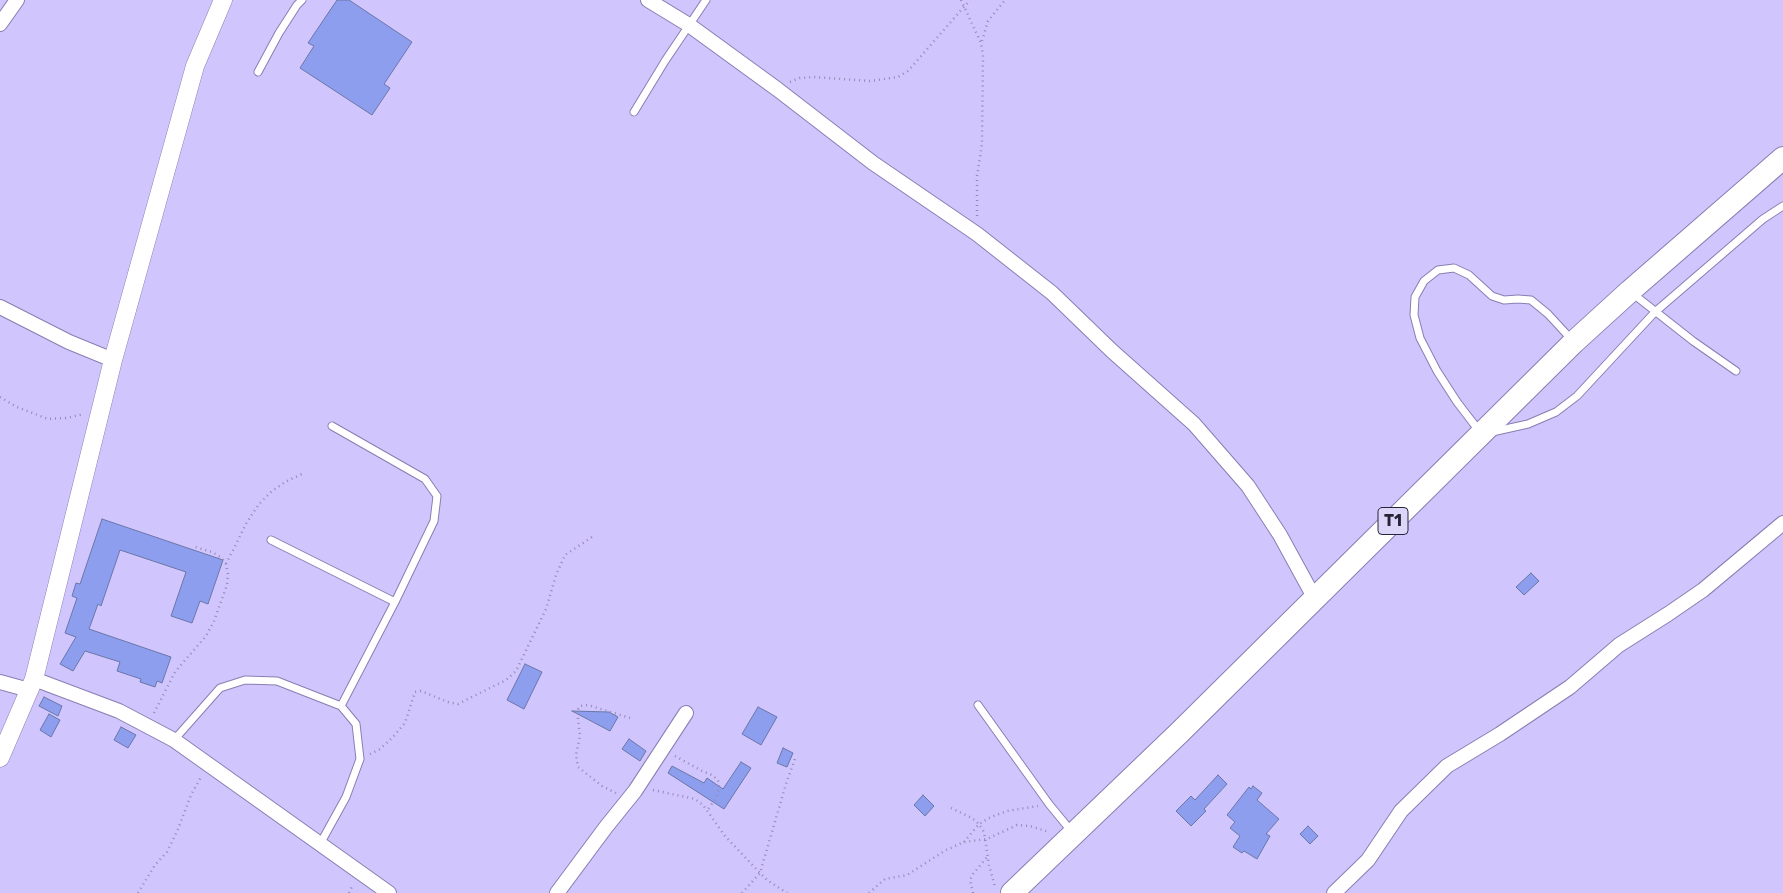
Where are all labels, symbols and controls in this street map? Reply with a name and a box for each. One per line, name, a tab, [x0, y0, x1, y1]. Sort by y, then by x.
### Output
road number: T1	[1378, 508, 1408, 534]

